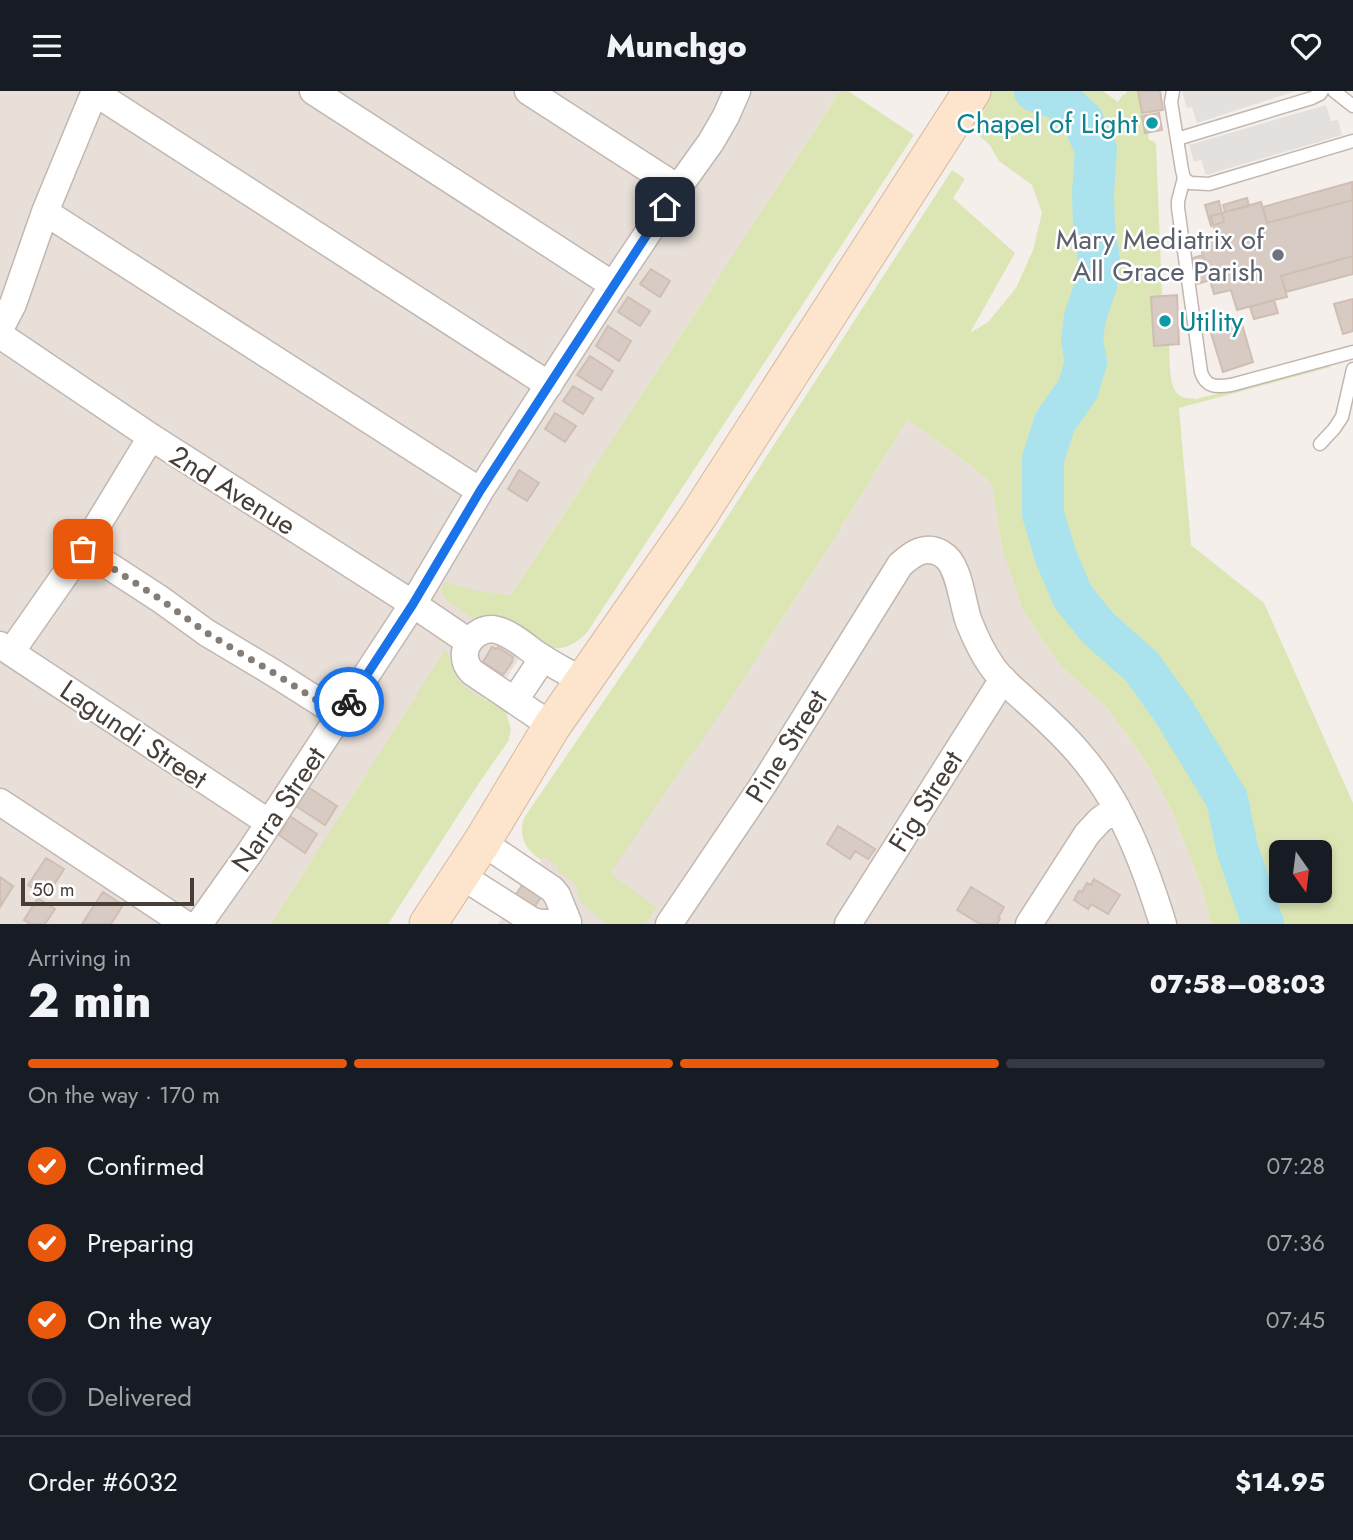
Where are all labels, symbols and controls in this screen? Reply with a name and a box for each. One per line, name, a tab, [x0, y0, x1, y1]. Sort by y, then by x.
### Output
text: Munchgo	[606, 23, 747, 69]
icon: menu	[28, 27, 66, 65]
icon: heart	[1287, 27, 1325, 65]
place label: Chapel of Light	[956, 103, 1138, 144]
marker: Chapel of Light	[1144, 115, 1160, 131]
pin	[635, 177, 695, 237]
icon: home	[646, 188, 684, 226]
place label: Mary Mediatrix of All Grace Parish	[1056, 219, 1265, 292]
marker: Mary Mediatrix of All Grace Parish	[1270, 247, 1286, 263]
place label: Utility	[1179, 301, 1244, 342]
marker: Utility	[1157, 313, 1173, 329]
street label: 2nd Avenue	[162, 435, 304, 545]
pin	[53, 519, 113, 579]
icon: bag	[64, 530, 102, 568]
courier	[314, 667, 384, 737]
street label: Lagundi Street	[52, 670, 216, 799]
street label: Pine Street	[735, 681, 838, 811]
icon: bike	[330, 683, 368, 721]
street label: Narra Street	[221, 738, 336, 880]
street label: Fig Street	[878, 742, 973, 860]
north arrow	[1269, 840, 1332, 903]
map controls	[1269, 840, 1332, 903]
scale bar	[21, 875, 194, 907]
text: 50 m	[32, 876, 75, 903]
text: Arriving in	[28, 941, 131, 975]
text: 07:58–08:03	[1150, 965, 1325, 1003]
text: 2 min	[28, 968, 152, 1034]
text: On the way · 170 m	[28, 1078, 220, 1112]
icon: check	[28, 1147, 66, 1185]
text: Confirmed	[87, 1147, 204, 1185]
text: 07:28	[1267, 1149, 1325, 1183]
icon: check	[28, 1224, 66, 1262]
text: Preparing	[87, 1224, 194, 1262]
text: 07:36	[1266, 1226, 1325, 1260]
icon: check	[28, 1301, 66, 1339]
text: On the way	[87, 1301, 212, 1339]
text: 07:45	[1266, 1303, 1325, 1337]
text: Delivered	[87, 1378, 192, 1416]
text: Order #6032	[28, 1463, 178, 1501]
text: $14.95	[1235, 1463, 1325, 1501]

